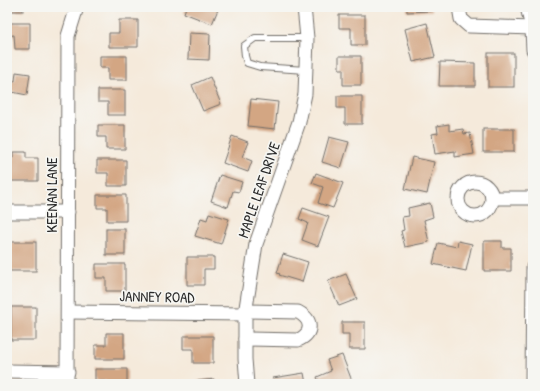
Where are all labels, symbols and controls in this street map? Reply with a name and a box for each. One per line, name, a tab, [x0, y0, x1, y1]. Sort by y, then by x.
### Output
street label: MAPLE LEAF DRIVE	[232, 139, 285, 241]
street label: KEENAN LANE	[41, 157, 62, 233]
street label: JANNEY ROAD	[119, 285, 196, 308]

